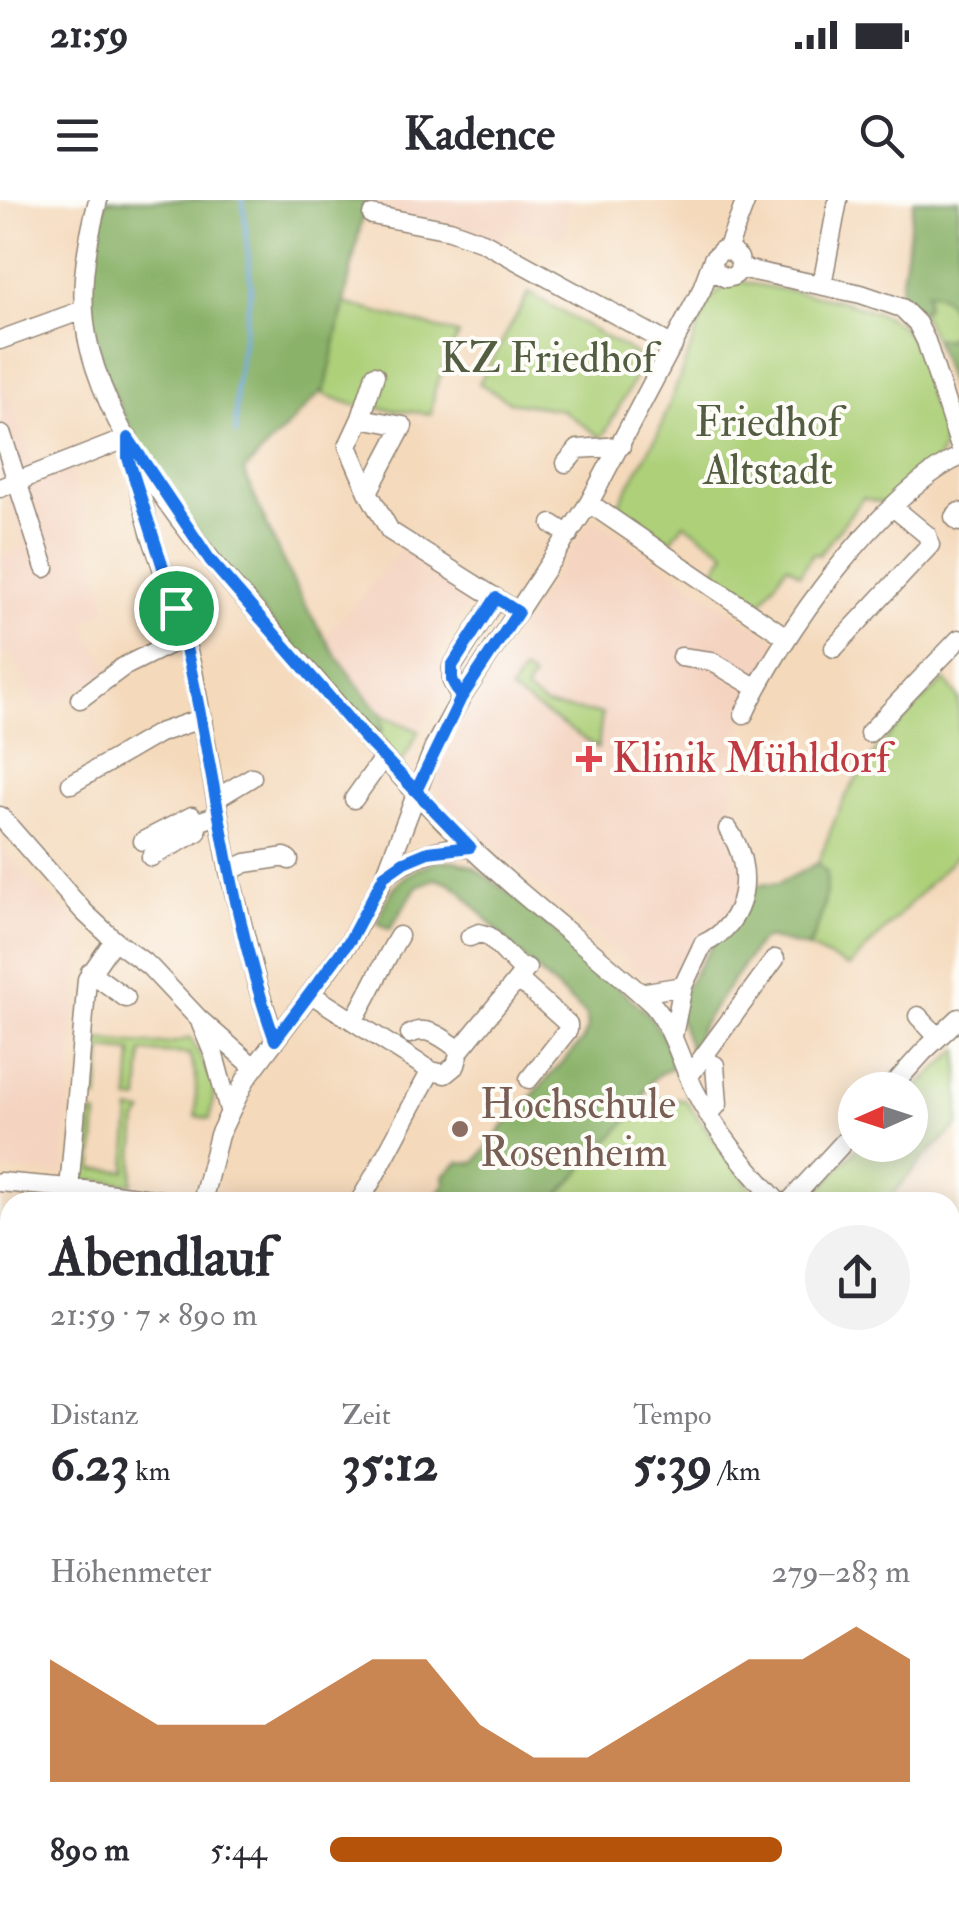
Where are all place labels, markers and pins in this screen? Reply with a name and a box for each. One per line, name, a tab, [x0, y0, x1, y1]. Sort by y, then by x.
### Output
pin	[134, 566, 219, 651]
place label: Klinik Mühldorf	[612, 733, 896, 785]
marker: Klinik Mühldorf	[576, 746, 602, 772]
place label: Hochschule Rosenheim	[480, 1079, 676, 1179]
marker: Hochschule Rosenheim	[449, 1118, 471, 1140]

